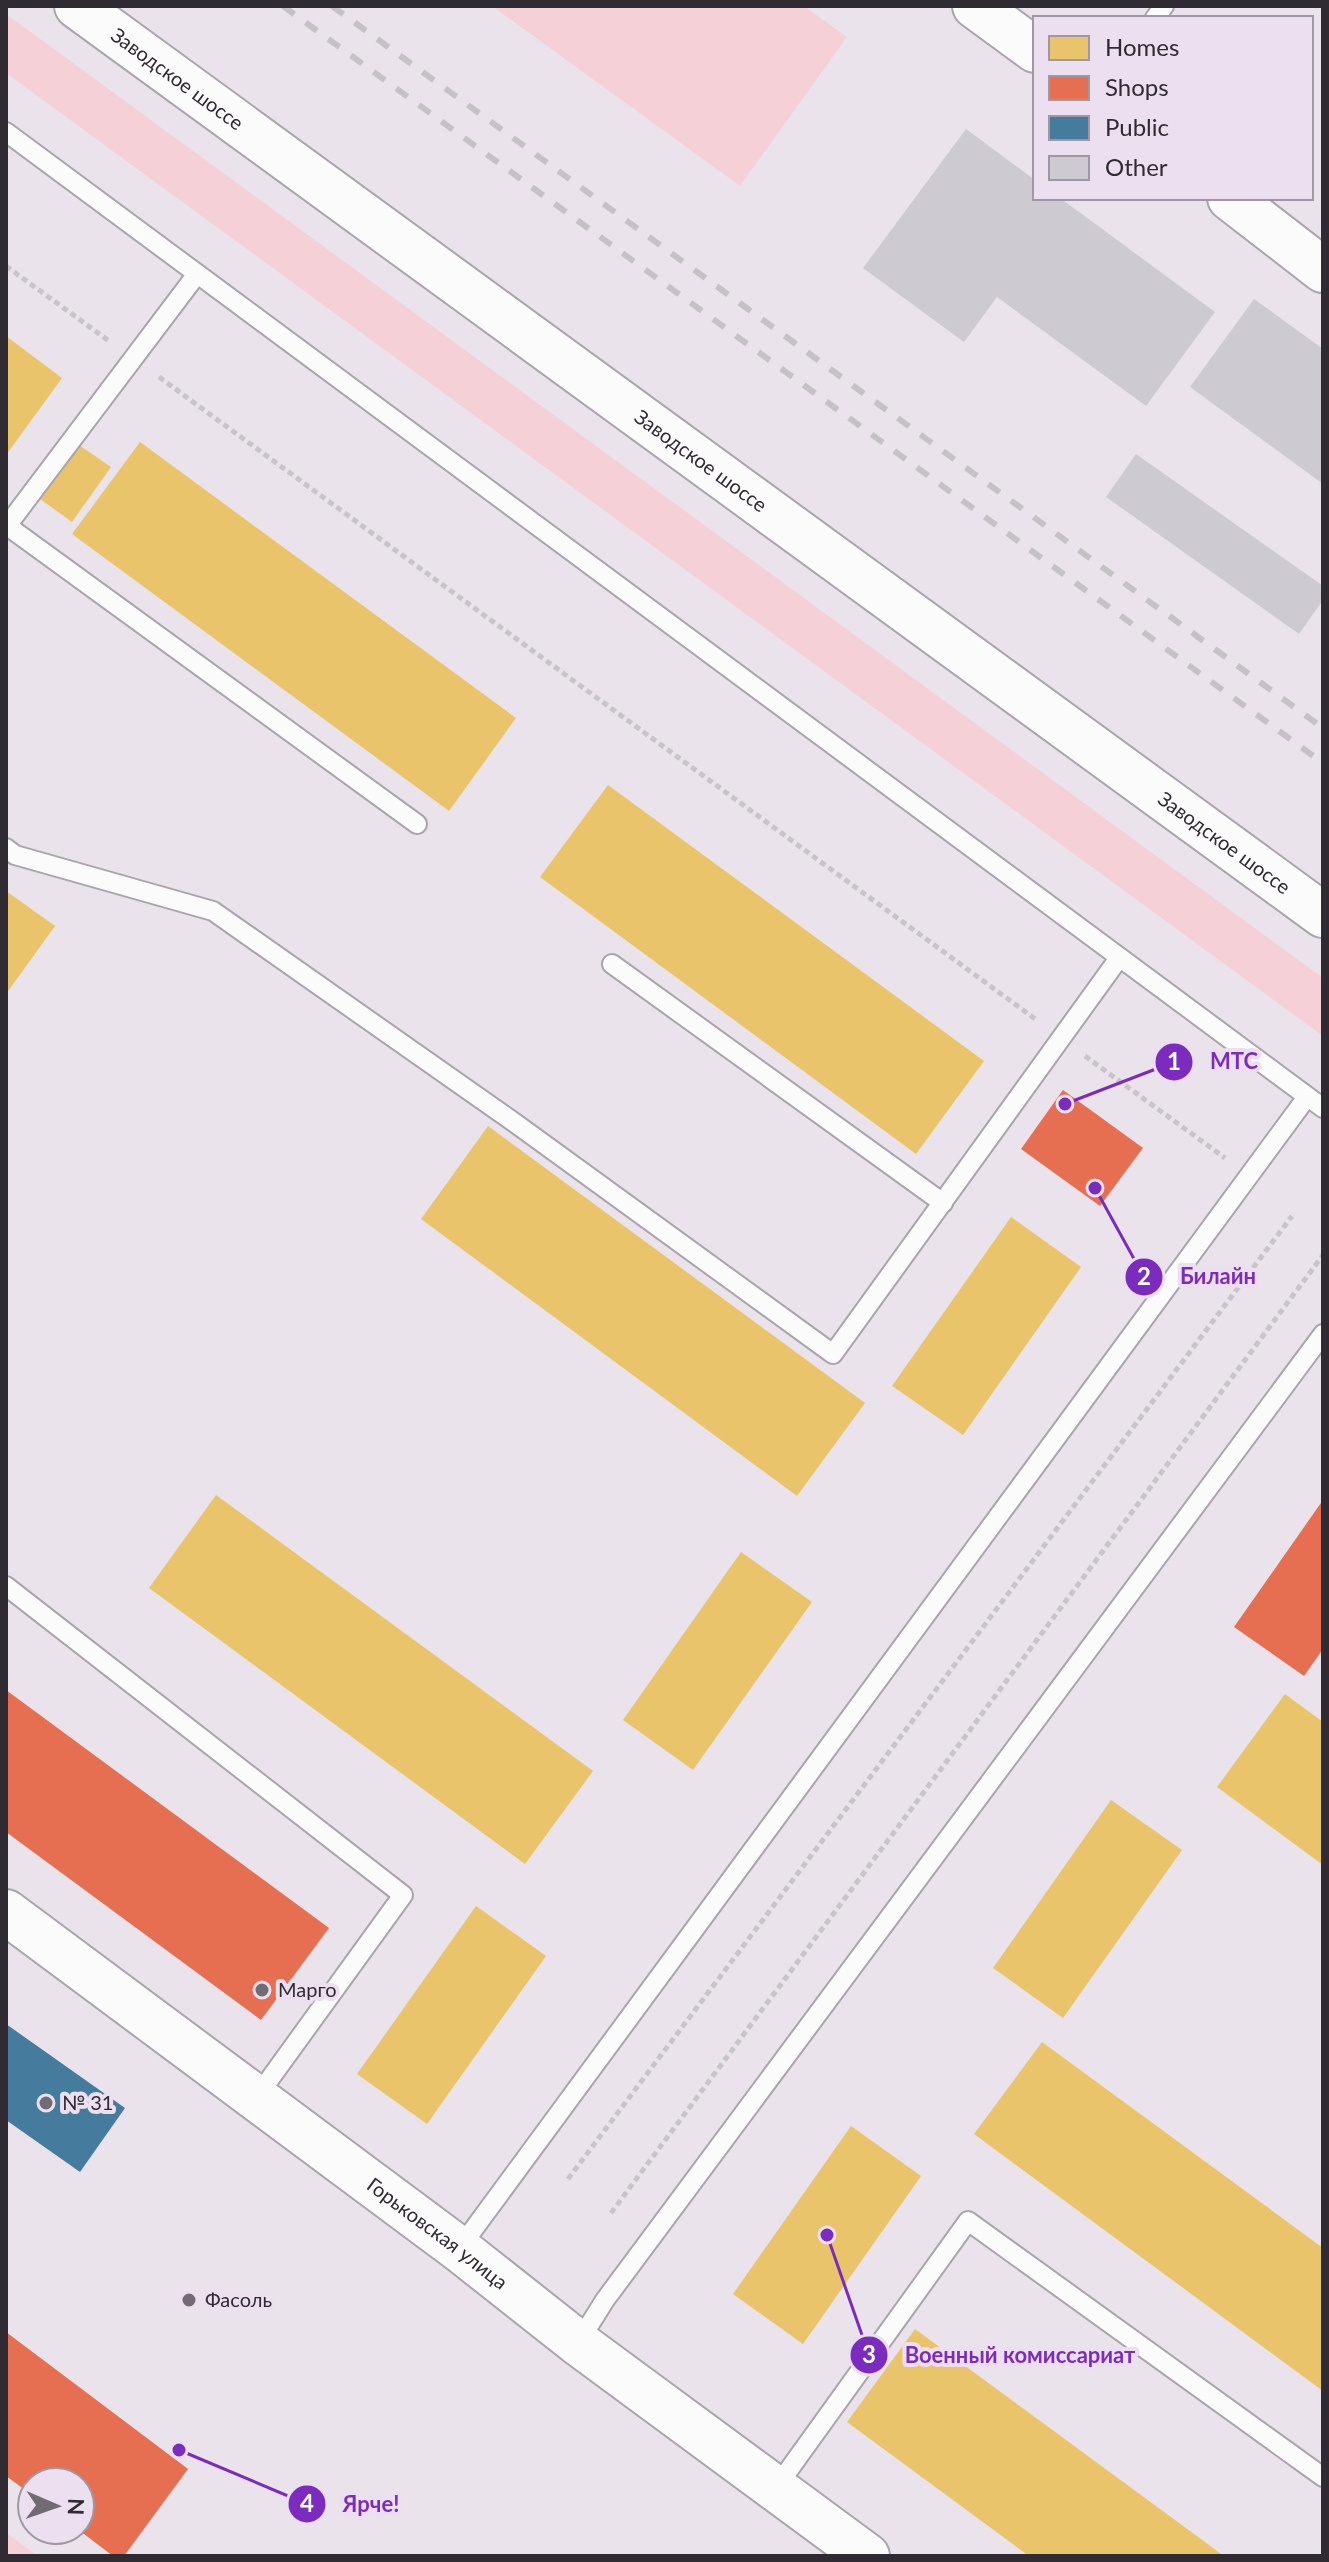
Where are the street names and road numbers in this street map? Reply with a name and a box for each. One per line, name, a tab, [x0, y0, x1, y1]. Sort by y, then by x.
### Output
street label: Заводское шоссе	[107, 22, 249, 135]
street label: Заводское шоссе	[630, 404, 772, 516]
street label: Заводское шоссе	[1154, 786, 1296, 898]
street label: Горьковская улица	[363, 2172, 513, 2294]

